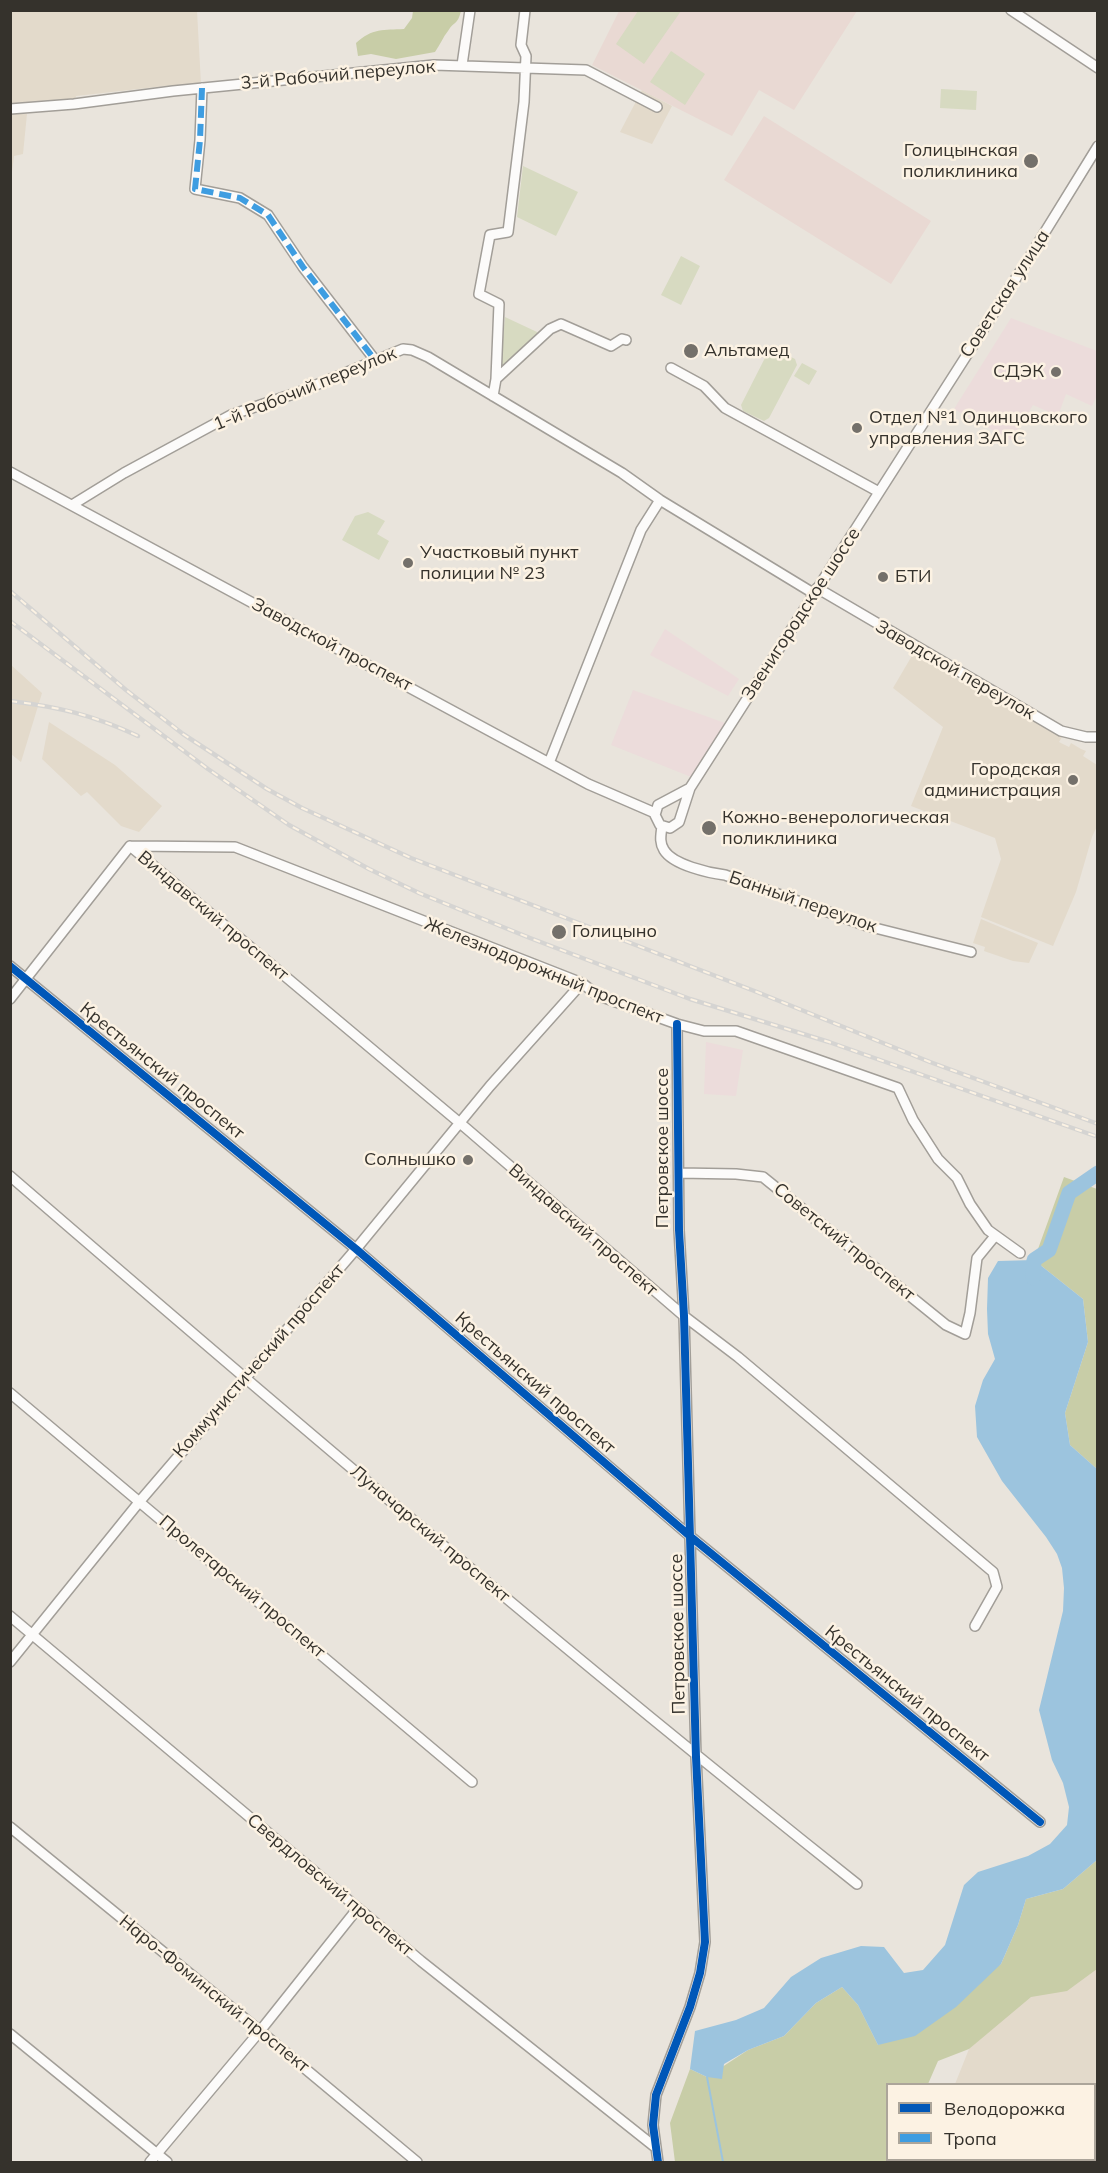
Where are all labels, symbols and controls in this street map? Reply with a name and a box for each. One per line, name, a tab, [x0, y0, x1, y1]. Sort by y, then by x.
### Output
street label: 3-й Рабочий переулок	[240, 56, 436, 94]
place label: Голицынская поликлиника	[903, 140, 1018, 182]
marker: Голицынская поликлиника	[1022, 152, 1040, 170]
street label: Советская улица	[956, 226, 1054, 362]
place label: Альтамед	[704, 340, 789, 362]
street label: 1-й Рабочий переулок	[211, 342, 399, 436]
marker: Альтамед	[682, 342, 700, 360]
place label: СДЭК	[993, 361, 1044, 383]
marker: СДЭК	[1049, 365, 1063, 379]
place label: Отдел №1 Одинцовского управления ЗАГС	[869, 407, 1088, 450]
marker: Отдел №1 Одинцовского управления ЗАГС	[850, 421, 864, 435]
street label: Звенигородское шоссе	[737, 524, 865, 704]
place label: Участковый пункт полиции № 23	[420, 542, 578, 584]
marker: Участковый пункт полиции № 23	[401, 556, 415, 570]
place label: БТИ	[895, 566, 932, 588]
marker: БТИ	[876, 570, 890, 584]
street label: Заводской проспект	[248, 594, 416, 696]
street label: Заводской переулок	[872, 616, 1038, 724]
place label: Городская администрация	[924, 759, 1061, 802]
marker: Городская администрация	[1066, 773, 1080, 787]
place label: Кожно-венерологическая поликлиника	[722, 807, 949, 850]
marker: Кожно-венерологическая поликлиника	[700, 819, 718, 837]
street label: Виндавский проспект	[133, 847, 293, 985]
street label: Банный переулок	[726, 867, 880, 937]
street label: Железнодорожный проспект	[422, 913, 666, 1029]
place label: Голицыно	[572, 921, 657, 943]
marker: Голицыно	[550, 923, 568, 941]
street label: Крестьянский проспект	[75, 998, 249, 1144]
street label: Петровское шоссе	[652, 1068, 674, 1228]
place label: Солнышко	[364, 1149, 456, 1171]
marker: Солнышко	[461, 1153, 475, 1167]
street label: Виндавский проспект	[504, 1159, 662, 1301]
street label: Советский проспект	[769, 1178, 919, 1306]
street label: Коммунистический проспект	[169, 1259, 349, 1463]
street label: Крестьянский проспект	[450, 1307, 620, 1459]
street label: Луначарский проспект	[346, 1461, 514, 1607]
street label: Пролетарский проспект	[154, 1511, 330, 1663]
street label: Петровское шоссе	[666, 1554, 690, 1714]
street label: Крестьянский проспект	[820, 1621, 994, 1767]
street label: Свердловский проспект	[243, 1809, 417, 1961]
street label: Наро-Фоминский проспект	[115, 1911, 313, 2077]
legend	[886, 2083, 1096, 2161]
text: Велодорожка	[944, 2097, 1065, 2120]
text: Тропа	[944, 2127, 997, 2150]

